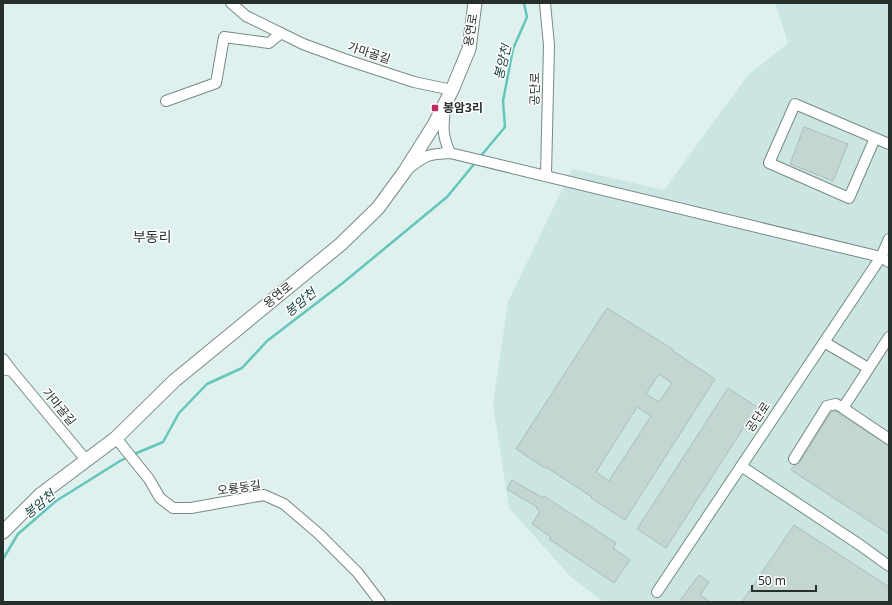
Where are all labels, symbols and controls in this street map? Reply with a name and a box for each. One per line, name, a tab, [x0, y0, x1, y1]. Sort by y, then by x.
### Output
street label: 용연로	[460, 12, 481, 48]
street label: 가마골길	[346, 38, 393, 67]
water label: 봉암천	[489, 41, 515, 82]
street label: 공단로	[526, 72, 543, 106]
place label: 봉암3리	[443, 99, 483, 116]
marker: 봉암3리	[430, 103, 440, 113]
district label: 부동리	[133, 227, 171, 246]
street label: 용연로	[259, 278, 296, 312]
water label: 봉암천	[280, 283, 320, 320]
street label: 가마골길	[39, 384, 80, 429]
street label: 공단로	[741, 398, 774, 435]
street label: 오룡동길	[216, 476, 262, 499]
water label: 봉암천	[19, 485, 59, 522]
scale bar	[752, 567, 816, 593]
text: 50 m	[758, 572, 786, 589]

